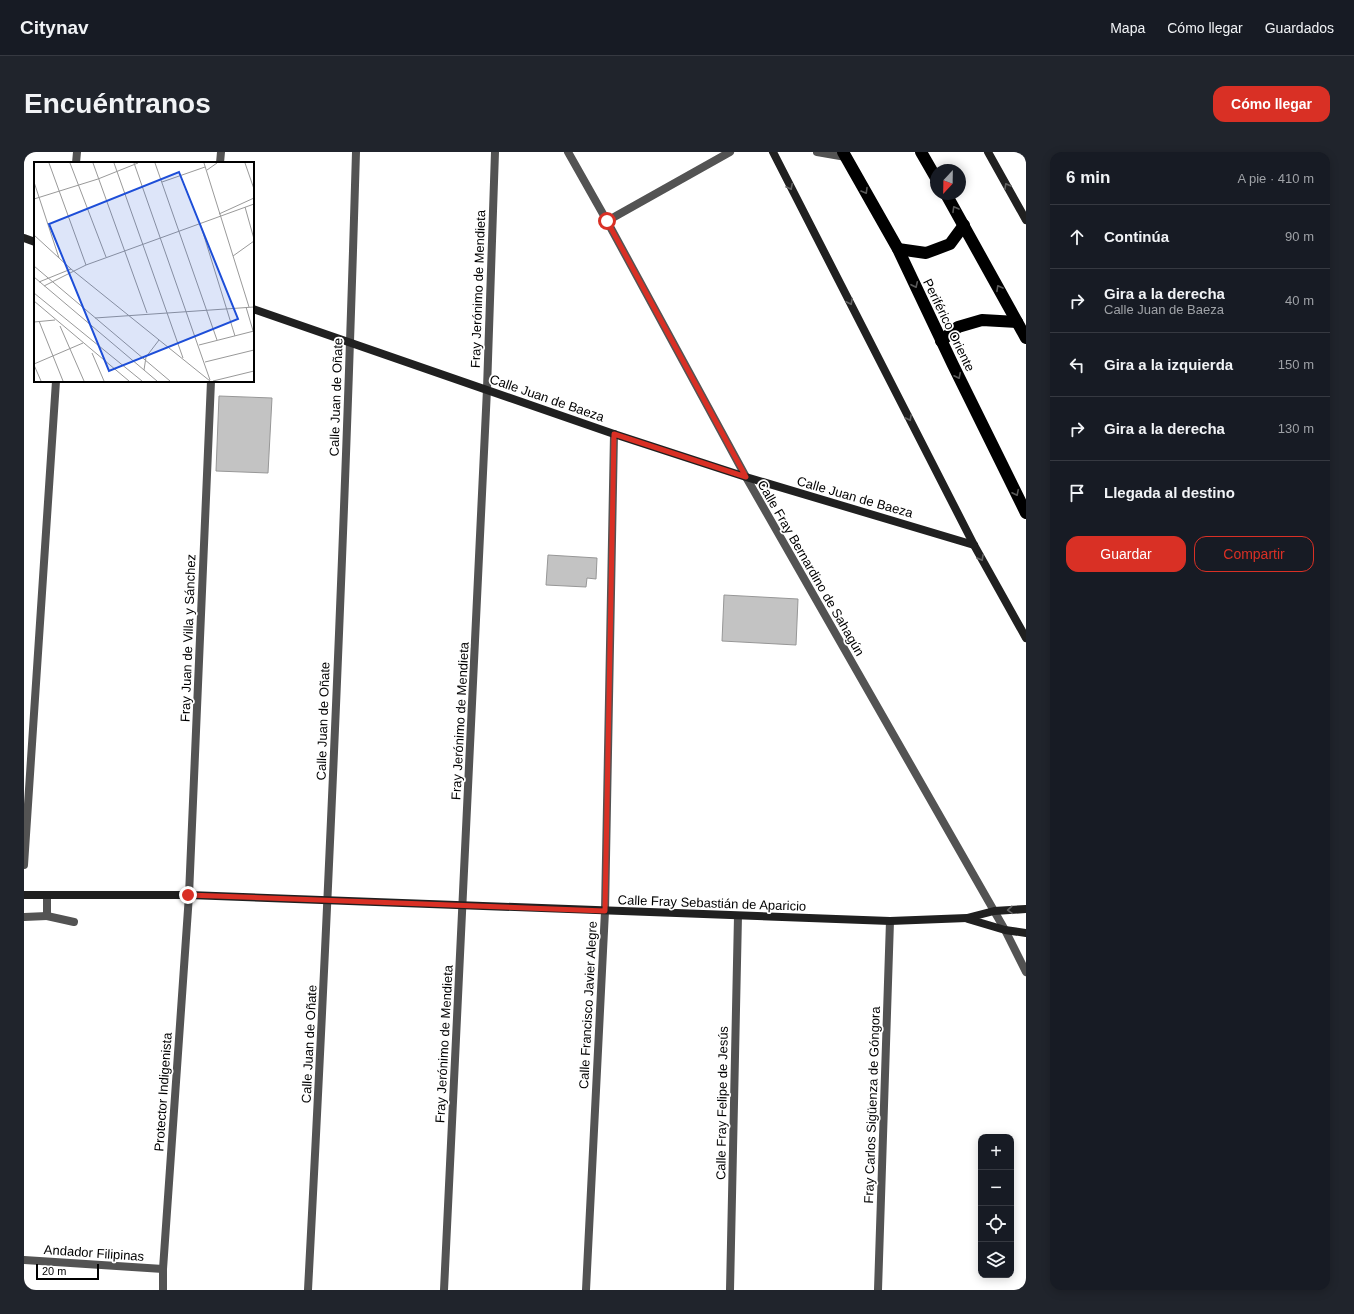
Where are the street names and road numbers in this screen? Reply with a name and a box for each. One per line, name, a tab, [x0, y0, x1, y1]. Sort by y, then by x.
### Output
street label: Fray Jerónimo de Mendieta	[468, 209, 488, 368]
street label: Periférico Oriente	[920, 276, 978, 374]
street label: Calle Juan de Oñate	[326, 338, 346, 456]
street label: Calle Juan de Baeza	[488, 371, 607, 425]
street label: Calle Juan de Baeza	[795, 473, 915, 521]
street label: Calle Fray Bernardino de Sahagún	[754, 478, 868, 658]
street label: Fray Juan de Villa y Sánchez	[178, 554, 198, 722]
street label: Fray Jerónimo de Mendieta	[448, 641, 472, 800]
street label: Calle Juan de Oñate	[313, 662, 333, 780]
street label: Calle Fray Sebastián de Aparicio	[617, 892, 807, 914]
street label: Calle Francisco Javier Alegre	[576, 921, 600, 1089]
street label: Fray Jerónimo de Mendieta	[432, 964, 456, 1123]
street label: Calle Juan de Oñate	[298, 984, 320, 1104]
street label: Fray Carlos Sigüenza de Góngora	[861, 1005, 883, 1204]
street label: Calle Fray Felipe de Jesús	[713, 1025, 731, 1180]
street label: Protector Indigenista	[151, 1031, 175, 1152]
street label: Andador Filipinas	[43, 1242, 145, 1264]

